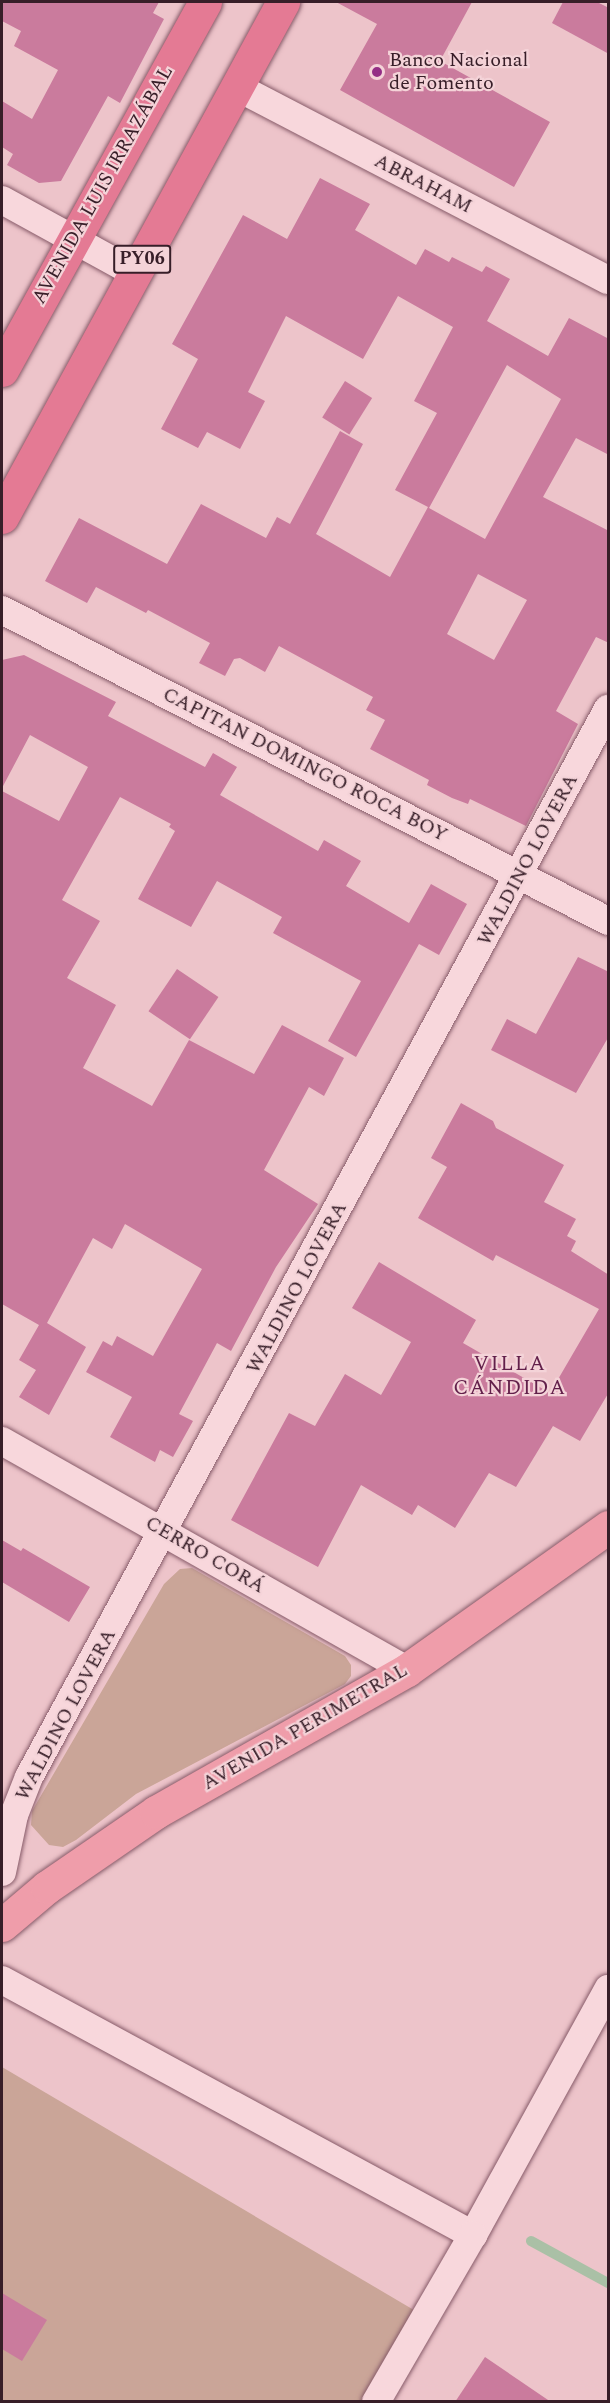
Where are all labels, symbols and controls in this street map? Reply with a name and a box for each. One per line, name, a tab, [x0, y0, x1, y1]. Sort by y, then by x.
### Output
place label: Banco Nacional de Fomento	[389, 48, 528, 95]
street label: AVENIDA LUIS IRRAZÁBAL	[27, 62, 179, 308]
marker: Banco Nacional de Fomento	[370, 65, 384, 79]
street label: ABRAHAM	[370, 149, 476, 219]
road number: PY06	[112, 244, 172, 274]
street label: CAPITAN DOMINGO ROCA BOY	[159, 683, 451, 847]
street label: WALDINO LOVERA	[473, 770, 583, 950]
street label: WALDINO LOVERA	[242, 1198, 352, 1378]
district label: VILLA CÁNDIDA	[453, 1351, 567, 1401]
street label: CERRO CORÁ	[141, 1511, 269, 1599]
street label: WALDINO LOVERA	[11, 1625, 121, 1805]
street label: AVENIDA PERIMETRAL	[198, 1658, 412, 1796]

